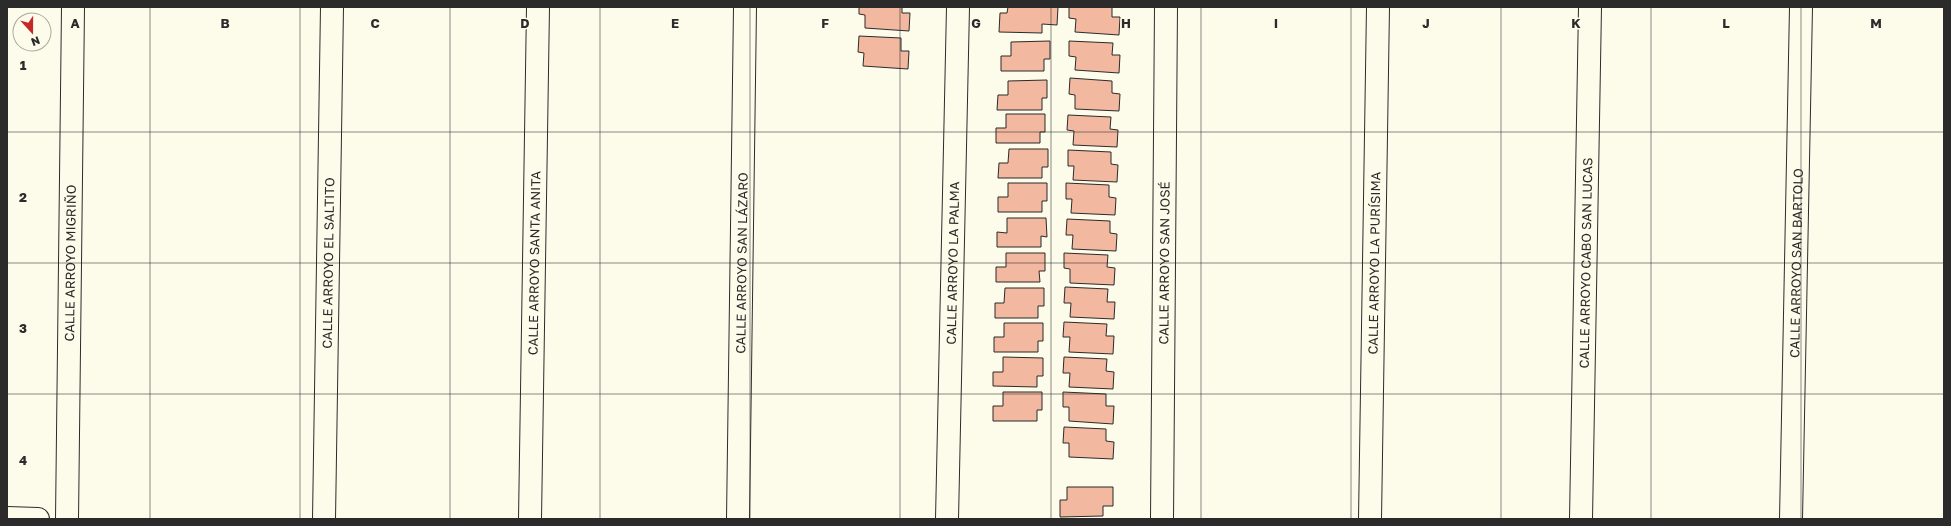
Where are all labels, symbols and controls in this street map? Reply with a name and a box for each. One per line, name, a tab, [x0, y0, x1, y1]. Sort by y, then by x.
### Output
north arrow	[12, 12, 52, 52]
text: A	[70, 15, 80, 31]
text: B	[220, 15, 230, 31]
text: C	[370, 15, 380, 31]
text: D	[520, 15, 530, 31]
text: E	[671, 15, 679, 31]
text: F	[821, 15, 829, 31]
text: G	[971, 15, 981, 31]
text: H	[1121, 15, 1131, 31]
text: I	[1274, 15, 1278, 31]
text: J	[1422, 15, 1430, 31]
text: K	[1571, 15, 1581, 31]
text: L	[1722, 15, 1730, 31]
text: M	[1870, 15, 1882, 31]
text: N	[30, 34, 42, 49]
text: 1	[20, 57, 27, 73]
street label: CALLE ARROYO CABO SAN LUCAS	[1576, 158, 1595, 369]
street label: CALLE ARROYO SAN BARTOLO	[1786, 168, 1806, 358]
street label: CALLE ARROYO SANTA ANITA	[525, 171, 543, 355]
street label: CALLE ARROYO LA PURÍSIMA	[1365, 171, 1383, 355]
street label: CALLE ARROYO SAN LÁZARO	[732, 172, 751, 354]
street label: CALLE ARROYO EL SALTITO	[319, 177, 337, 349]
street label: CALLE ARROYO LA PALMA	[943, 181, 962, 345]
street label: CALLE ARROYO SAN JOSÉ	[1155, 181, 1173, 345]
street label: CALLE ARROYO MIGRIÑO	[61, 185, 79, 341]
text: 2	[19, 189, 27, 205]
text: 3	[19, 320, 27, 336]
text: 4	[19, 452, 27, 468]

